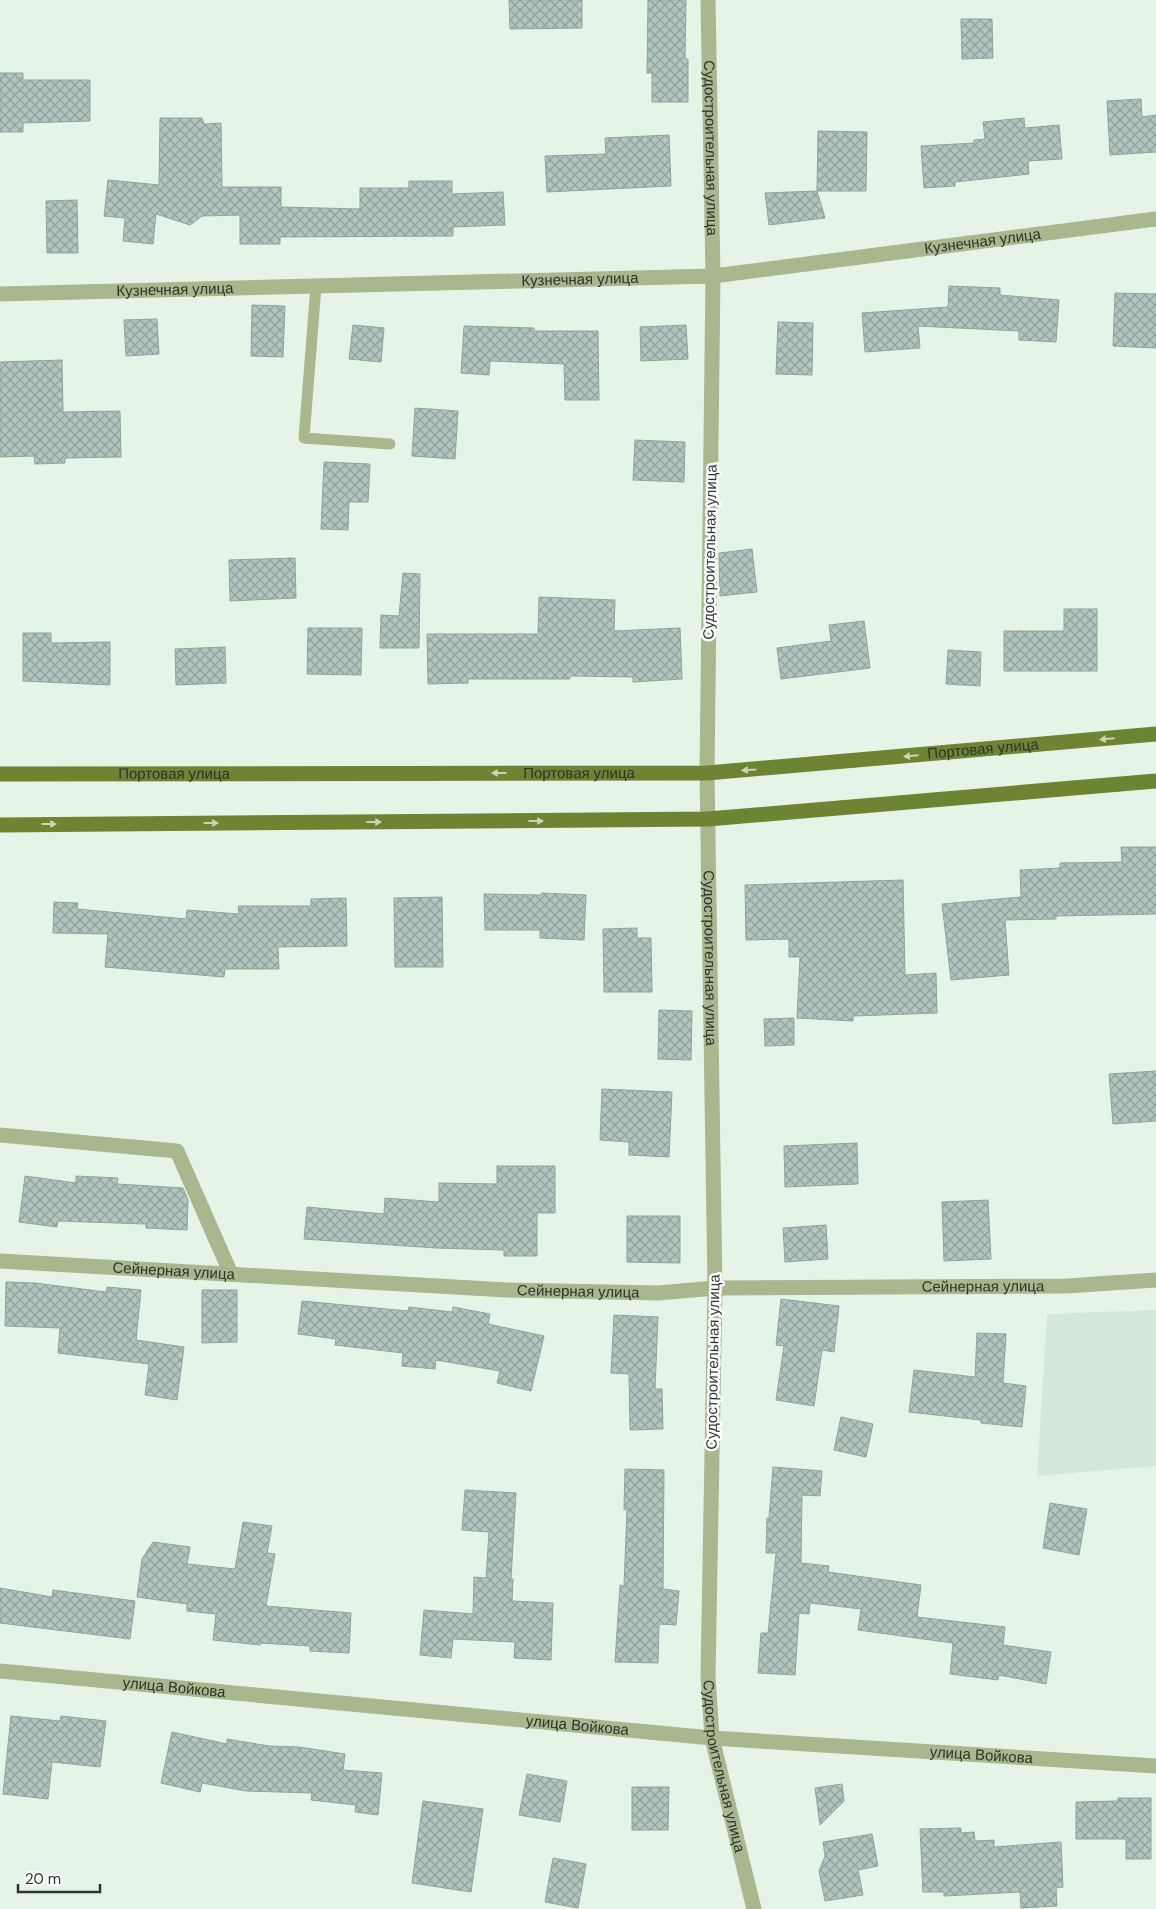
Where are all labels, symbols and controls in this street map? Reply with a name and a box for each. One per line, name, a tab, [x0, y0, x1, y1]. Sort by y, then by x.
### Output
street label: Судостроительная улица	[699, 60, 722, 237]
street label: Кузнечная улица	[923, 224, 1043, 259]
street label: Кузнечная улица	[521, 268, 639, 291]
street label: Кузнечная улица	[116, 278, 234, 301]
street label: Судостроительная улица	[698, 463, 722, 640]
street label: Портовая улица	[926, 734, 1040, 764]
one-way arrow	[1099, 735, 1115, 743]
one-way arrow	[902, 753, 918, 761]
street label: Портовая улица	[523, 763, 636, 783]
street label: Портовая улица	[118, 764, 231, 784]
one-way arrow	[741, 767, 757, 775]
one-way arrow	[491, 769, 507, 777]
one-way arrow	[528, 817, 544, 825]
one-way arrow	[366, 818, 382, 826]
one-way arrow	[203, 819, 219, 827]
one-way arrow	[41, 820, 57, 828]
street label: Судостроительная улица	[699, 870, 721, 1047]
street label: Сейнерная улица	[112, 1257, 236, 1284]
street label: Судостроительная улица	[701, 1273, 725, 1450]
street label: Сейнерная улица	[922, 1276, 1045, 1297]
street label: Сейнерная улица	[517, 1280, 640, 1303]
street label: улица Войкова	[122, 1673, 227, 1702]
street label: Судостроительная улица	[698, 1679, 750, 1855]
street label: улица Войкова	[525, 1711, 630, 1740]
street label: улица Войкова	[929, 1742, 1034, 1768]
scale bar	[18, 1862, 100, 1894]
text: 20 m	[25, 1869, 61, 1889]

